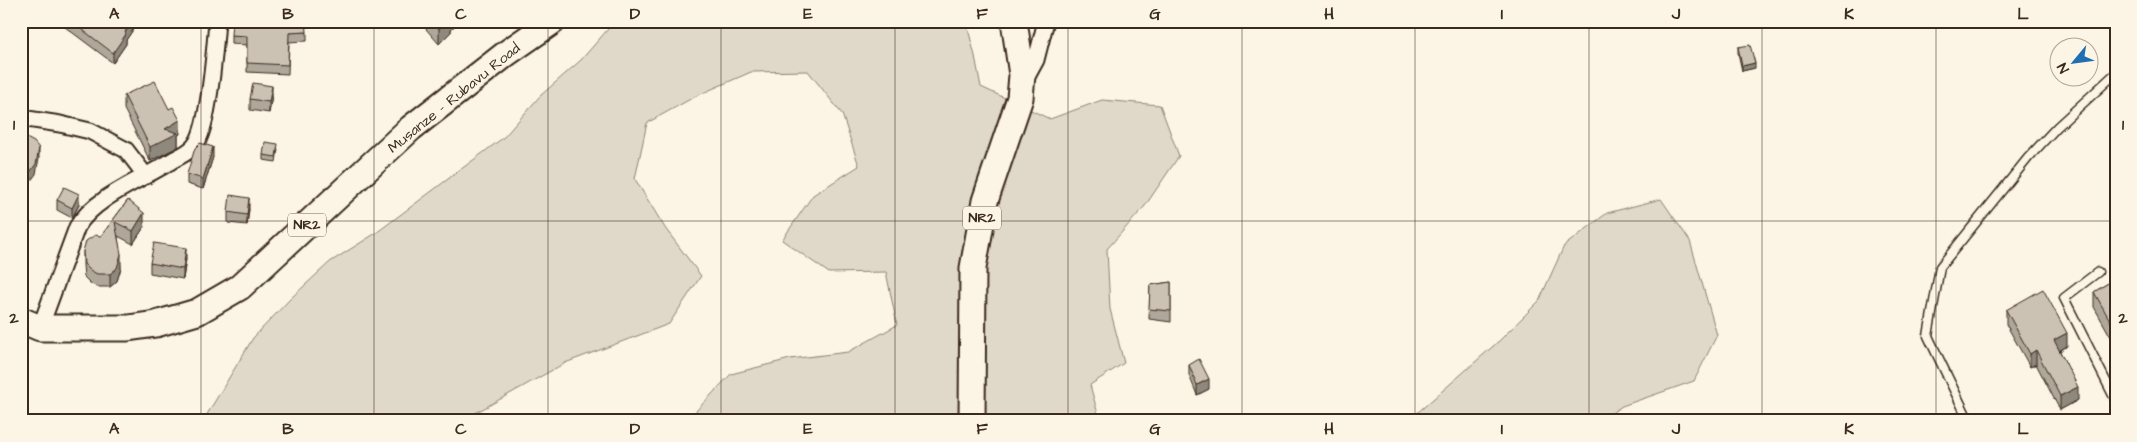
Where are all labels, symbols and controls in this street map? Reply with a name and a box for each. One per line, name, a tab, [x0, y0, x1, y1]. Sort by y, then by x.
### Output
text: A	[109, 3, 120, 25]
text: B	[282, 3, 294, 25]
text: C	[455, 3, 467, 25]
text: D	[630, 3, 641, 25]
text: E	[803, 3, 813, 25]
text: F	[976, 3, 988, 25]
text: G	[1149, 3, 1161, 25]
text: H	[1324, 3, 1334, 25]
text: I	[1501, 3, 1503, 25]
text: J	[1671, 3, 1681, 25]
text: K	[1844, 3, 1854, 25]
text: L	[2017, 3, 2029, 25]
street label: Musanze - Rubavu Road	[383, 38, 525, 158]
north arrow	[2050, 38, 2100, 88]
text: N	[2053, 59, 2074, 77]
text: 1	[13, 114, 16, 136]
text: 1	[2122, 114, 2125, 136]
road number: NR2	[963, 207, 1001, 230]
road number: NR2	[288, 214, 326, 236]
text: 2	[8, 307, 19, 329]
text: 2	[2117, 307, 2128, 329]
text: A	[109, 418, 120, 440]
text: B	[282, 418, 294, 440]
text: C	[455, 418, 467, 440]
text: D	[630, 418, 641, 440]
text: E	[803, 418, 813, 440]
text: F	[976, 418, 988, 440]
text: G	[1149, 418, 1161, 440]
text: H	[1324, 418, 1334, 440]
text: I	[1501, 418, 1503, 440]
text: J	[1671, 418, 1681, 440]
text: K	[1844, 418, 1854, 440]
text: L	[2017, 418, 2029, 440]

